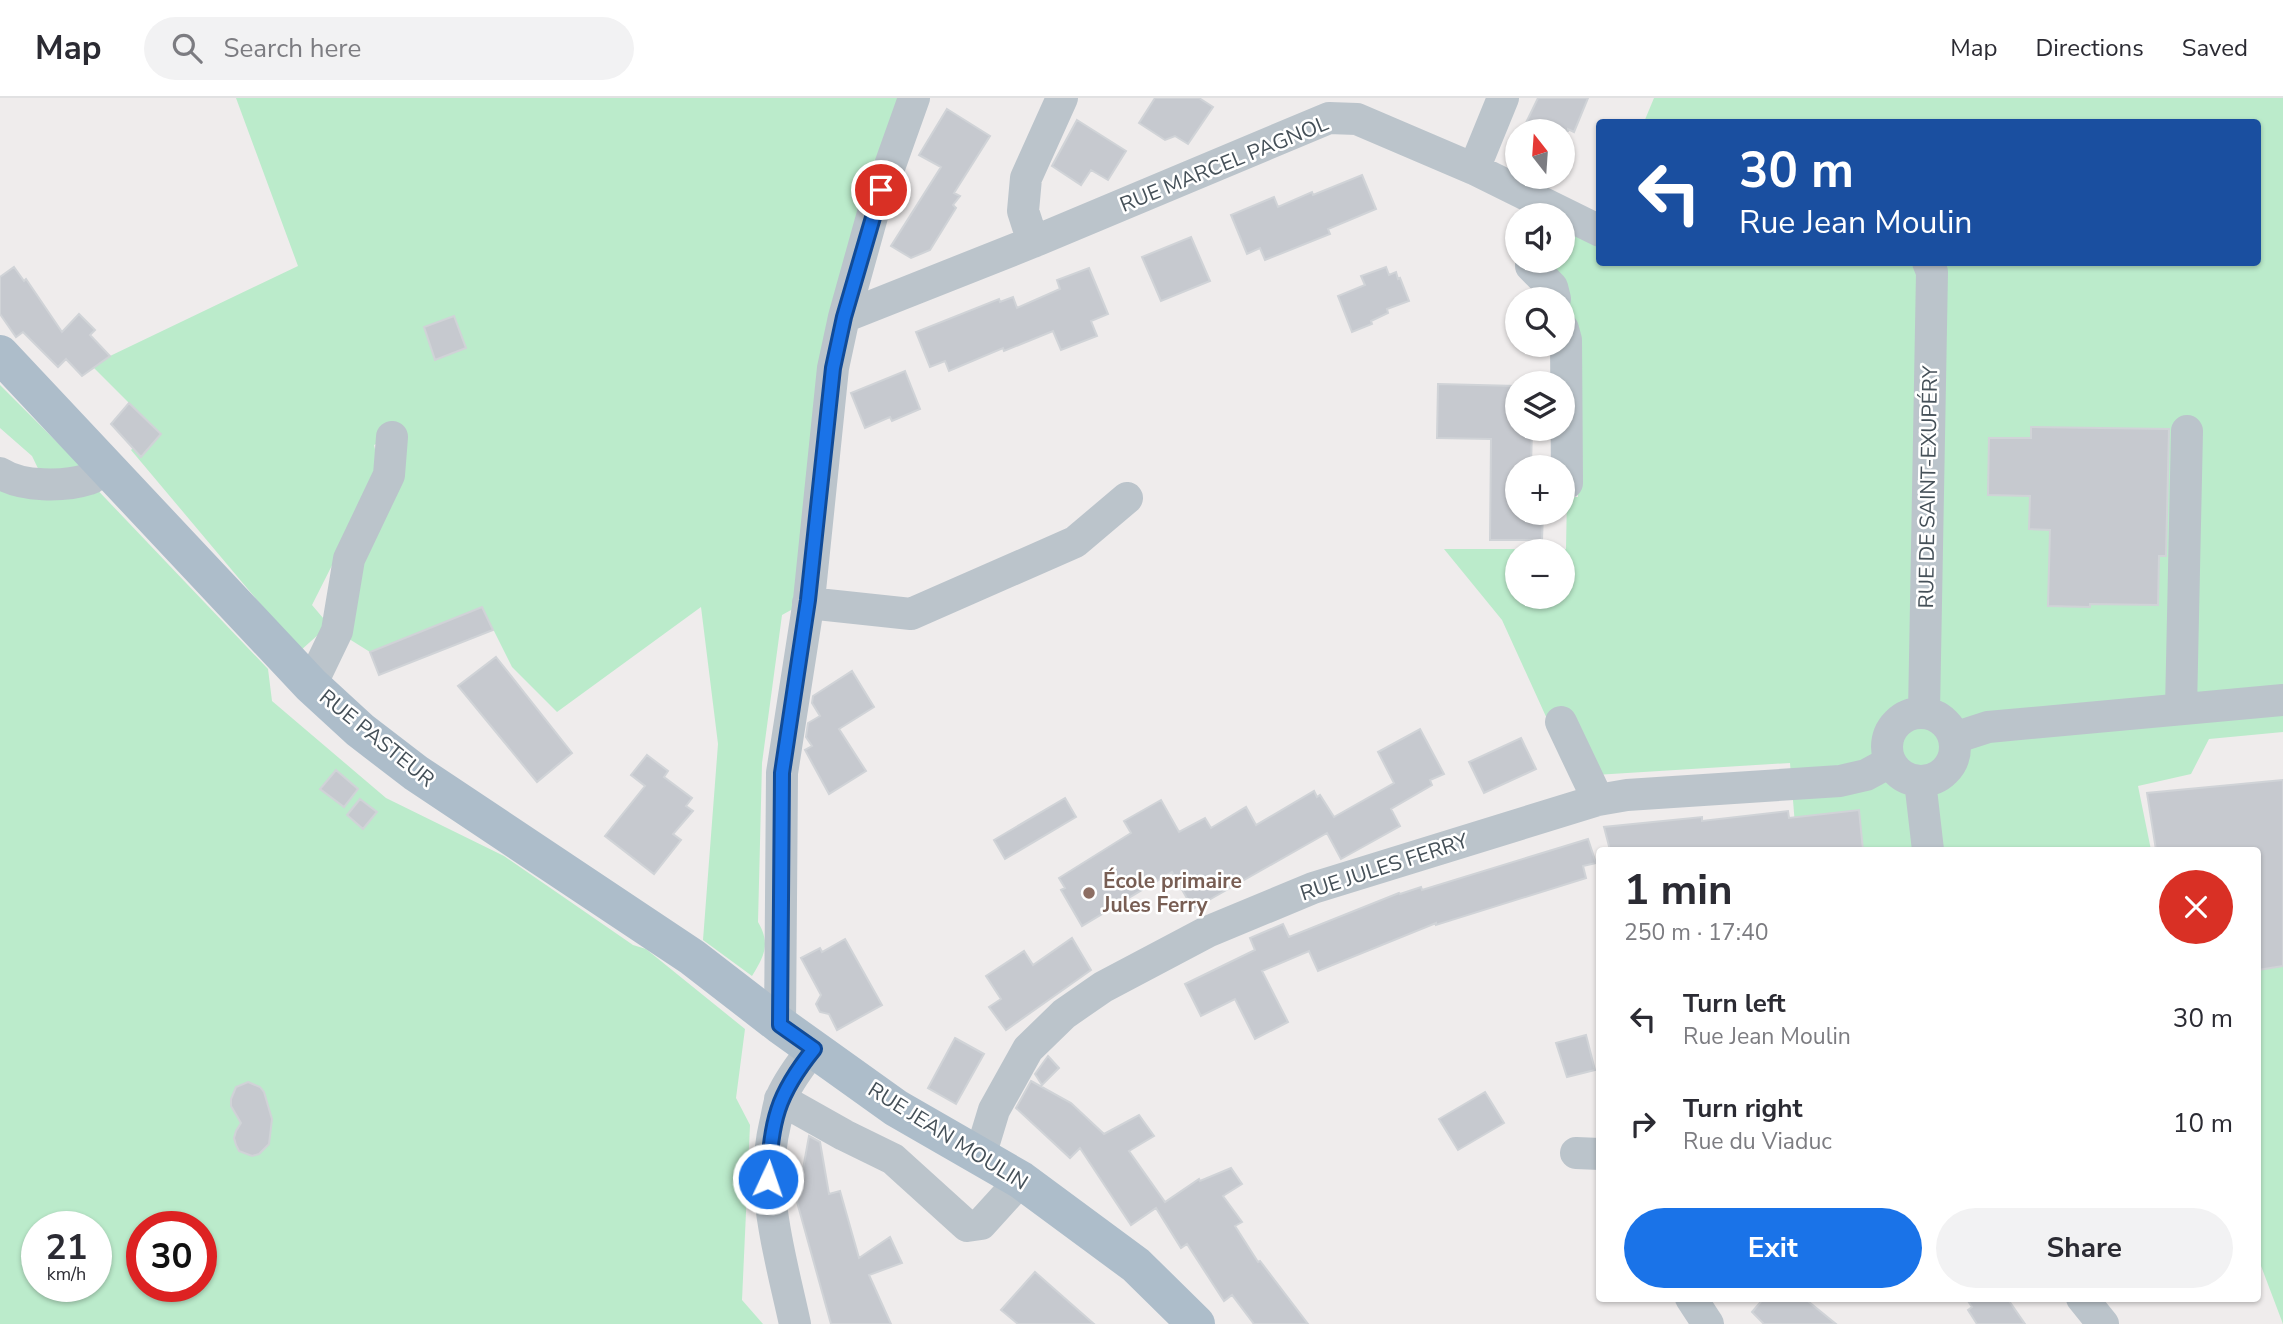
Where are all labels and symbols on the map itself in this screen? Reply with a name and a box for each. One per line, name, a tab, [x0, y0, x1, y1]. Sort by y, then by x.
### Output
street label: RUE MARCEL PAGNOL	[1116, 109, 1333, 219]
north arrow	[1505, 119, 1575, 189]
pin	[851, 160, 911, 220]
street label: RUE DE SAINT-EXUPÉRY	[1912, 365, 1944, 609]
street label: RUE PASTEUR	[313, 683, 441, 793]
street label: RUE JULES FERRY	[1296, 826, 1472, 907]
place label: École primaire Jules Ferry	[1102, 867, 1242, 919]
marker: École primaire Jules Ferry	[1081, 885, 1097, 901]
street label: RUE JEAN MOULIN	[863, 1075, 1033, 1197]
position arrow	[731, 1142, 805, 1216]
speed limit sign: 30	[126, 1211, 217, 1302]

